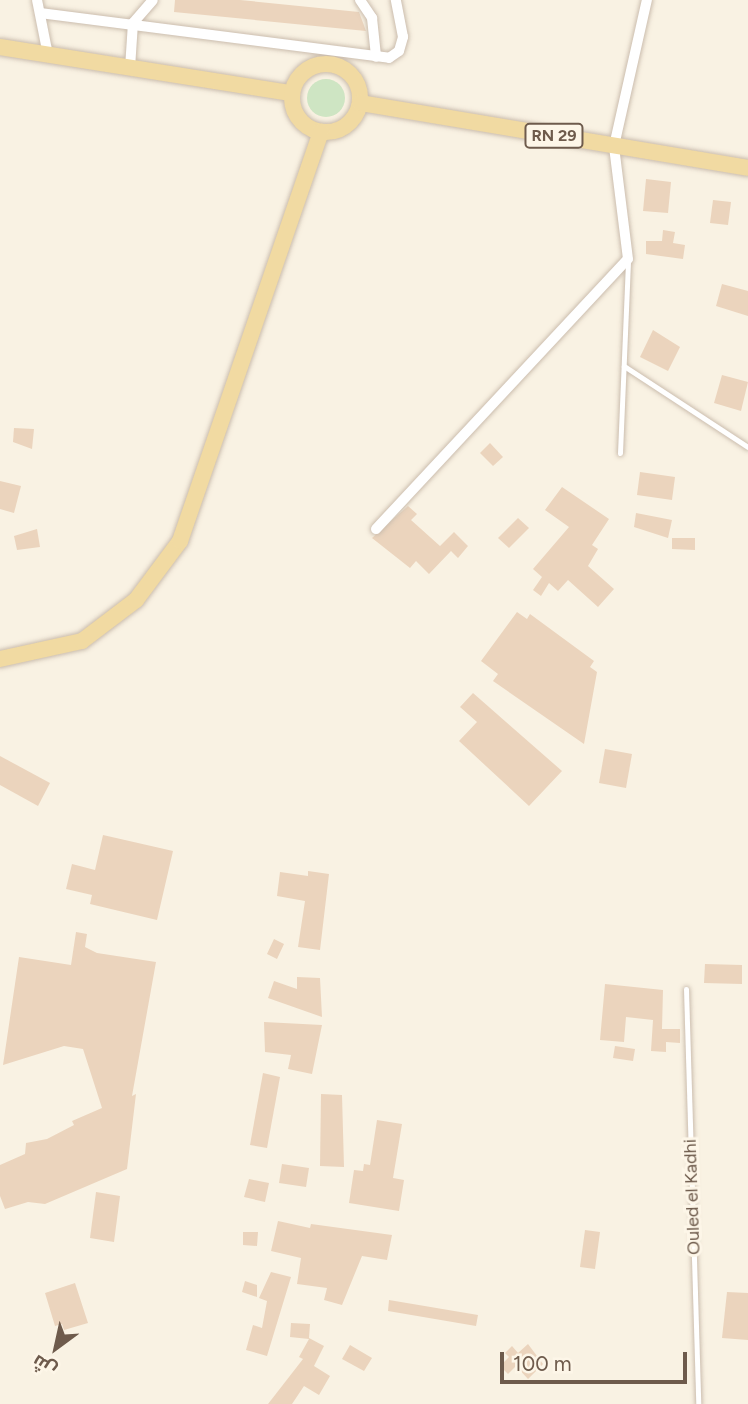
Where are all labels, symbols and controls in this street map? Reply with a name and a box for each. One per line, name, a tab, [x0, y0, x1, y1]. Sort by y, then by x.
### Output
road number: RN 29	[524, 124, 584, 148]
street label: Ouled el Kadhi	[679, 1139, 705, 1255]
north arrow	[21, 1313, 91, 1383]
scale bar	[503, 1338, 690, 1382]
text: ش	[28, 1350, 61, 1382]
text: 100 m	[513, 1351, 572, 1376]

